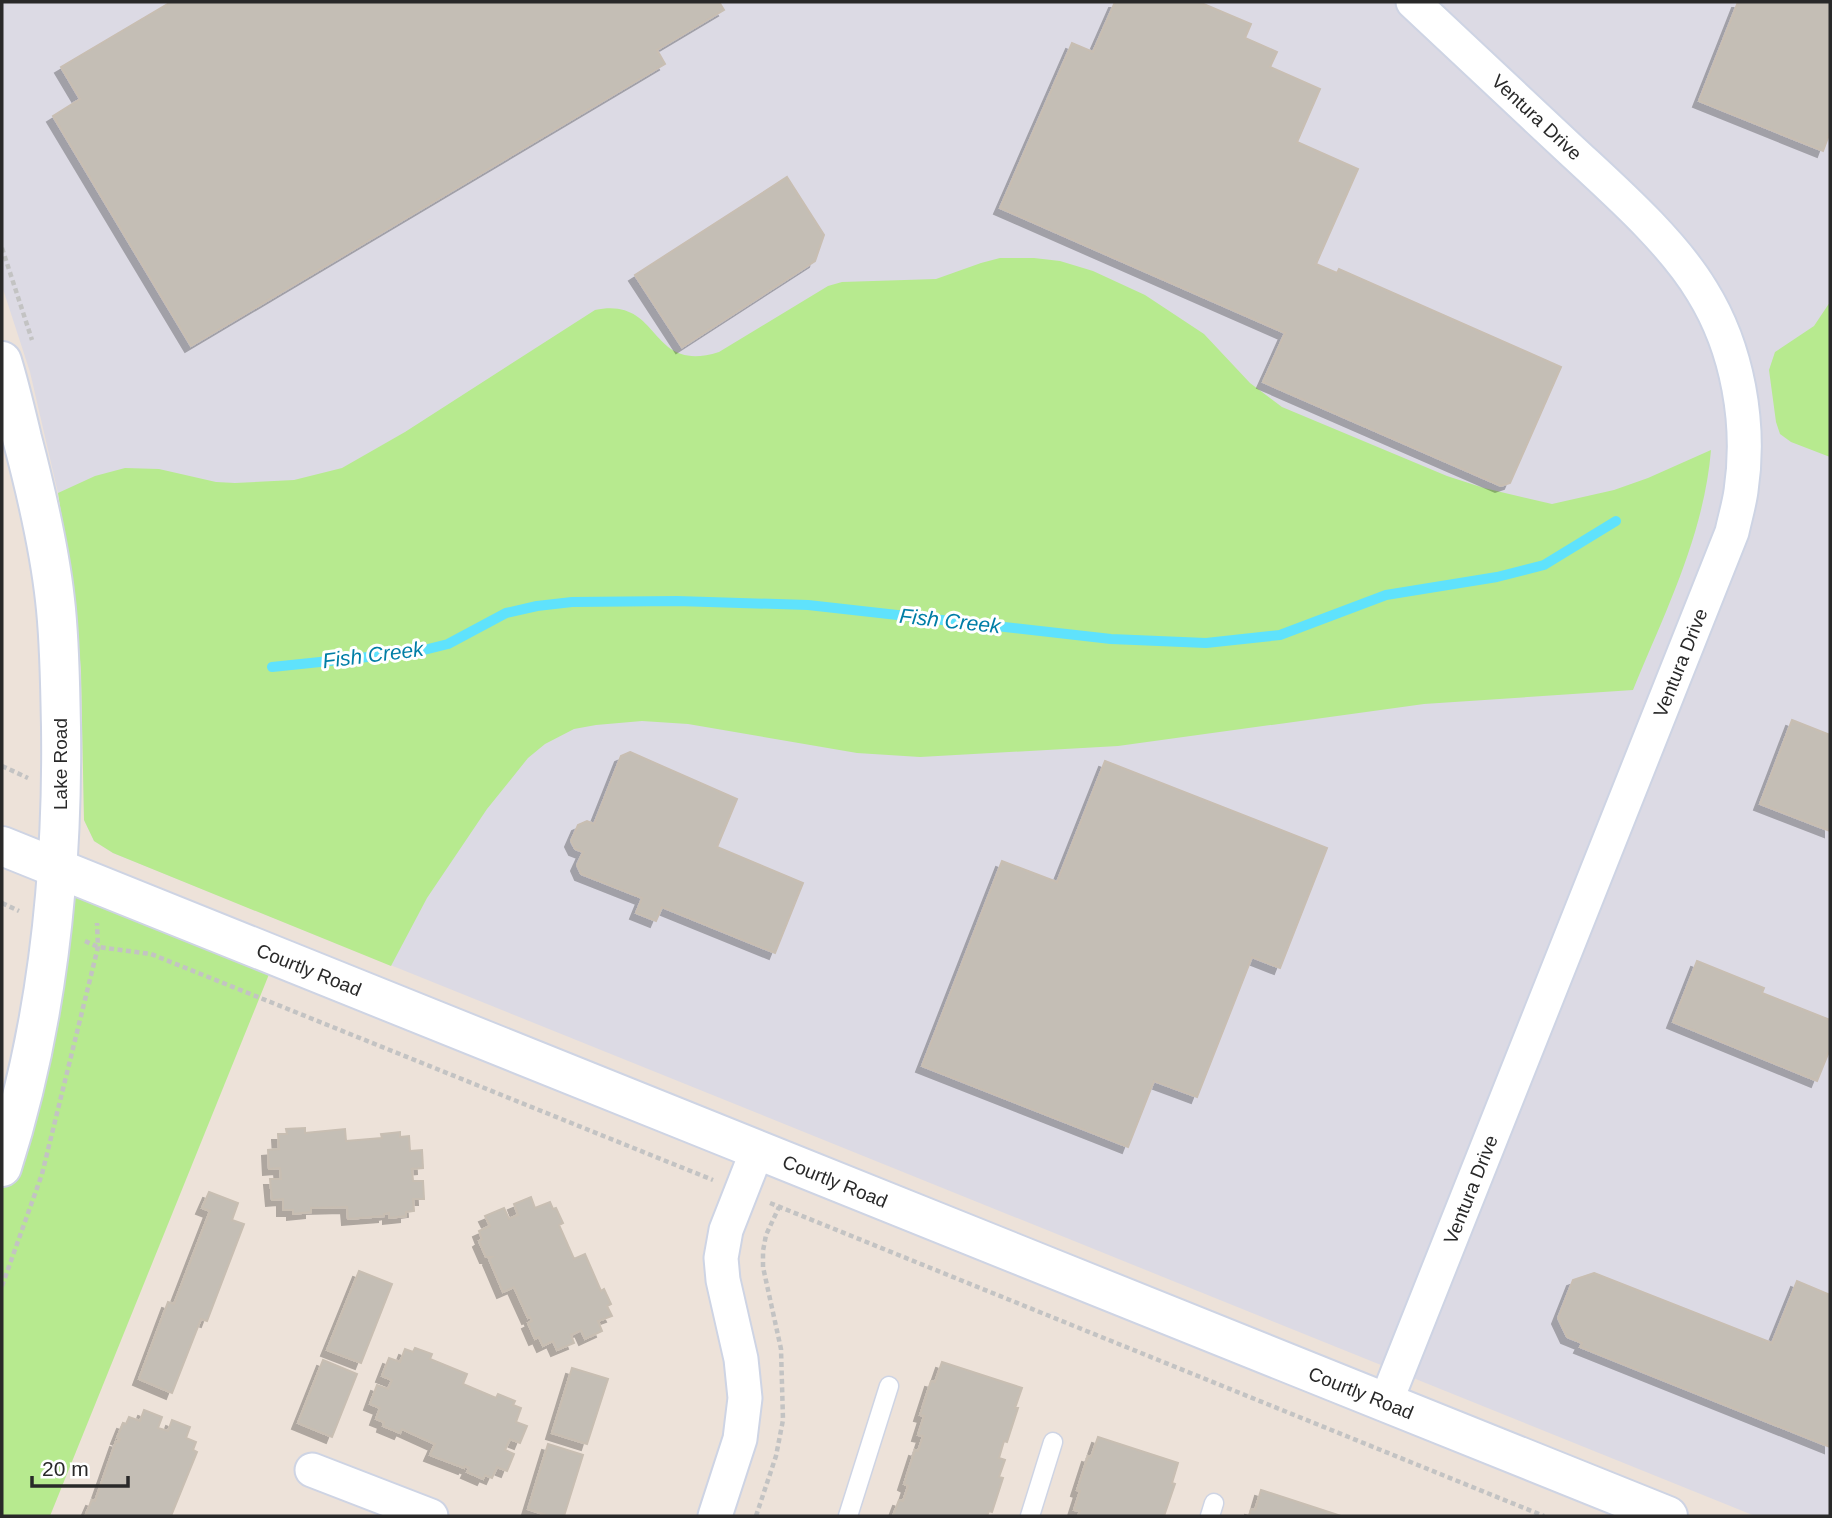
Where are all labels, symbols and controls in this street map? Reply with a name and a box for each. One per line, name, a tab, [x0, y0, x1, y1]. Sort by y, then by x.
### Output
street label: Ventura Drive	[1487, 70, 1586, 164]
water label: Fish Creek	[898, 604, 1003, 637]
street label: Ventura Drive	[1649, 605, 1712, 720]
water label: Fish Creek	[321, 637, 426, 672]
street label: Lake Road	[50, 718, 71, 810]
street label: Courtly Road	[254, 940, 364, 1000]
street label: Ventura Drive	[1440, 1132, 1502, 1247]
street label: Courtly Road	[780, 1151, 890, 1212]
street label: Courtly Road	[1306, 1363, 1416, 1424]
scale bar	[32, 1444, 128, 1488]
text: 20 m	[42, 1457, 89, 1480]

